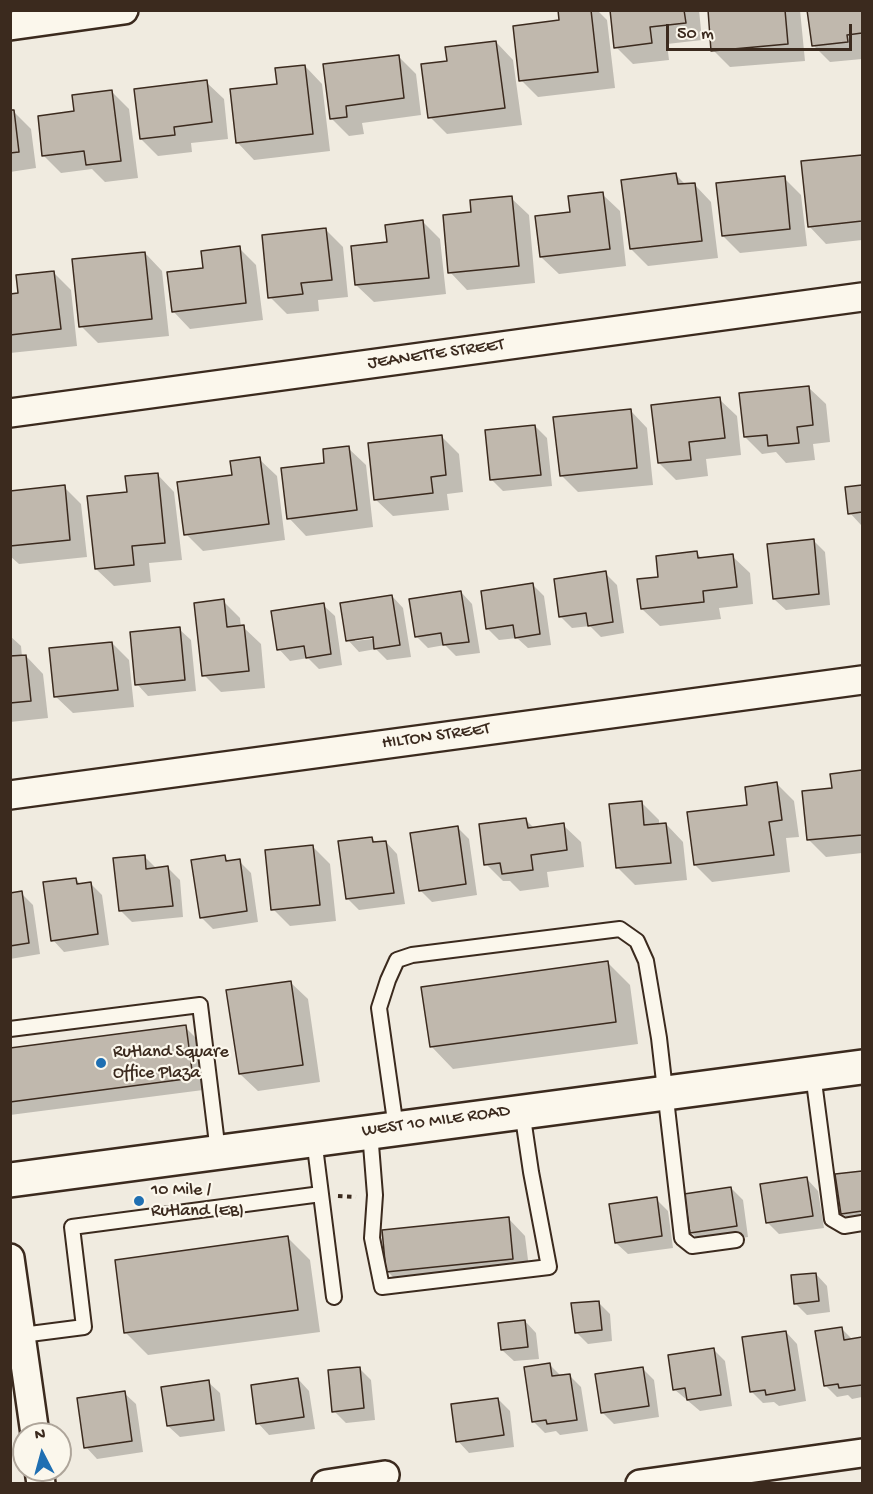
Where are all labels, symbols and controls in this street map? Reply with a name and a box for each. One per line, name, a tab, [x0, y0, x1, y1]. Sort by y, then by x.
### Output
scale bar	[669, 12, 855, 50]
text: 50 m	[677, 24, 714, 45]
street label: JEANETTE STREET	[366, 335, 506, 375]
street label: HILTON STREET	[381, 719, 491, 755]
place label: Rutland Square Office Plaza	[113, 1042, 229, 1084]
marker: Rutland Square Office Plaza	[94, 1056, 108, 1070]
street label: WEST 10 MILE ROAD	[361, 1101, 511, 1143]
place label: 10 Mile / Rutland (EB)	[151, 1180, 244, 1222]
marker: 10 Mile / Rutland (EB)	[132, 1194, 146, 1208]
north arrow	[12, 1422, 72, 1482]
text: N	[34, 1426, 46, 1446]

